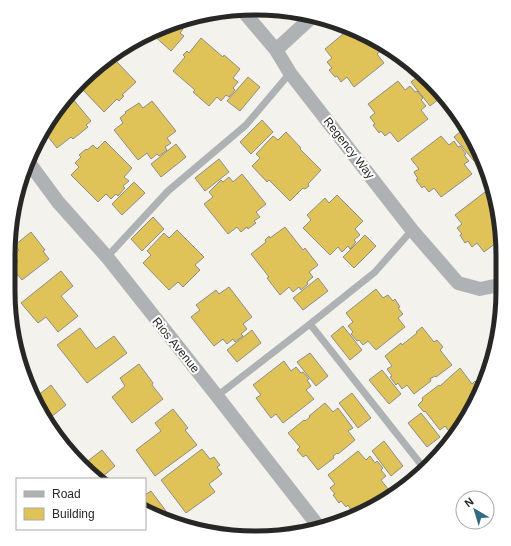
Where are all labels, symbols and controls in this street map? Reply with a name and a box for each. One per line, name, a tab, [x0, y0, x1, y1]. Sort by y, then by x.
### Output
street label: Regency Way	[321, 114, 377, 182]
street label: Rios Avenue	[149, 314, 203, 376]
legend	[16, 478, 146, 530]
text: Road	[52, 487, 81, 501]
north arrow	[455, 490, 495, 530]
text: N	[462, 495, 476, 509]
text: Building	[52, 507, 95, 521]

